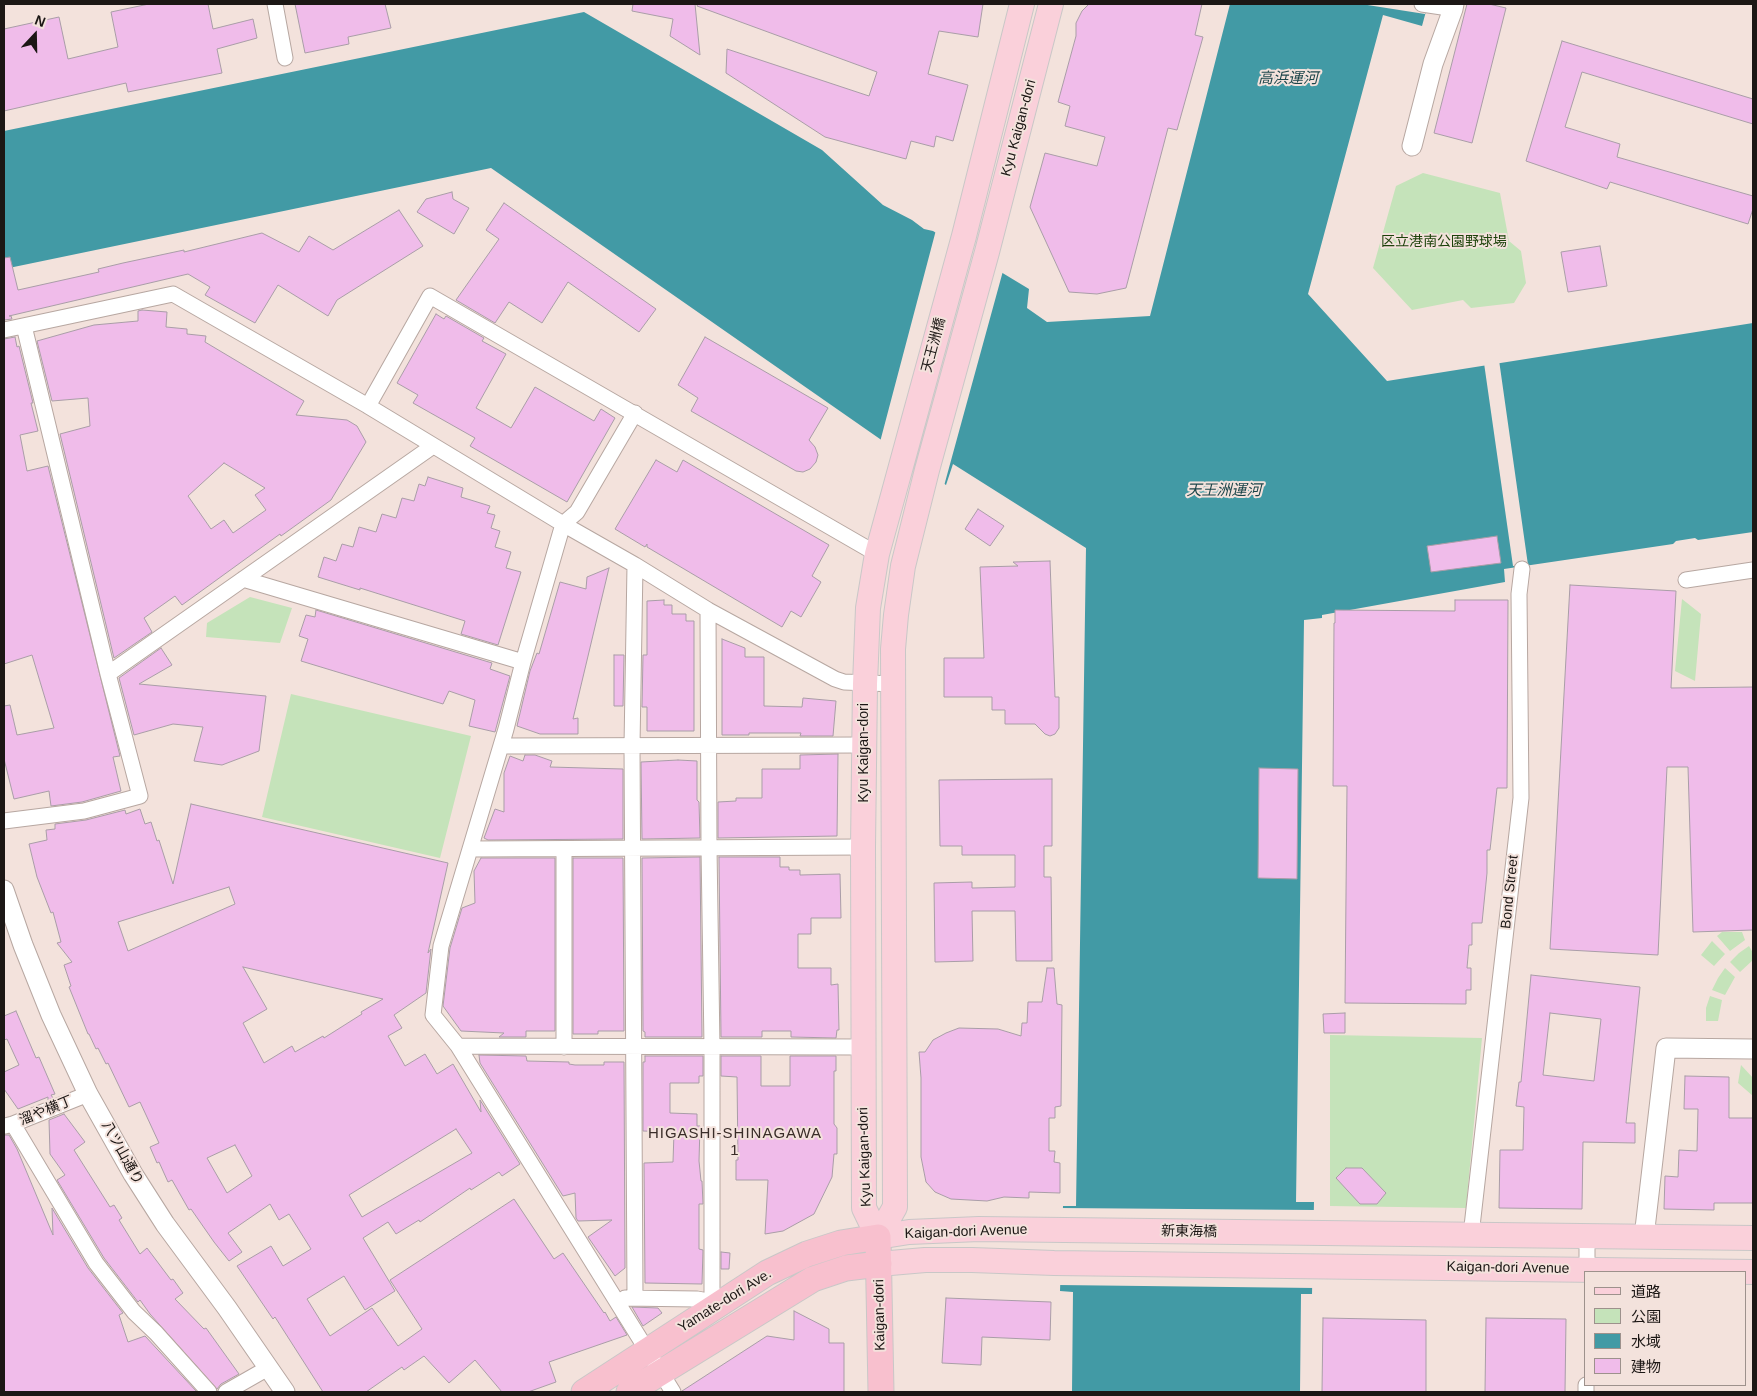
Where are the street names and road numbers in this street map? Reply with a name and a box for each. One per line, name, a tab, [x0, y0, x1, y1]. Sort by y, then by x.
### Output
street label: Kyu Kaigan-dori	[998, 78, 1040, 178]
street label: 天王洲橋	[919, 316, 949, 374]
street label: Kyu Kaigan-dori	[856, 703, 872, 803]
street label: Bond Street	[1498, 854, 1522, 930]
street label: 溜や横丁	[17, 1093, 75, 1129]
street label: Kyu Kaigan-dori	[855, 1107, 875, 1207]
street label: 八ツ山通り	[98, 1118, 146, 1188]
street label: Kaigan-dori Avenue	[904, 1221, 1028, 1243]
street label: 新東海橋	[1161, 1223, 1217, 1241]
street label: Kaigan-dori Avenue	[1447, 1259, 1569, 1277]
street label: Yamate-dori Ave.	[675, 1266, 775, 1336]
street label: Kaigan-dori	[871, 1279, 889, 1351]

